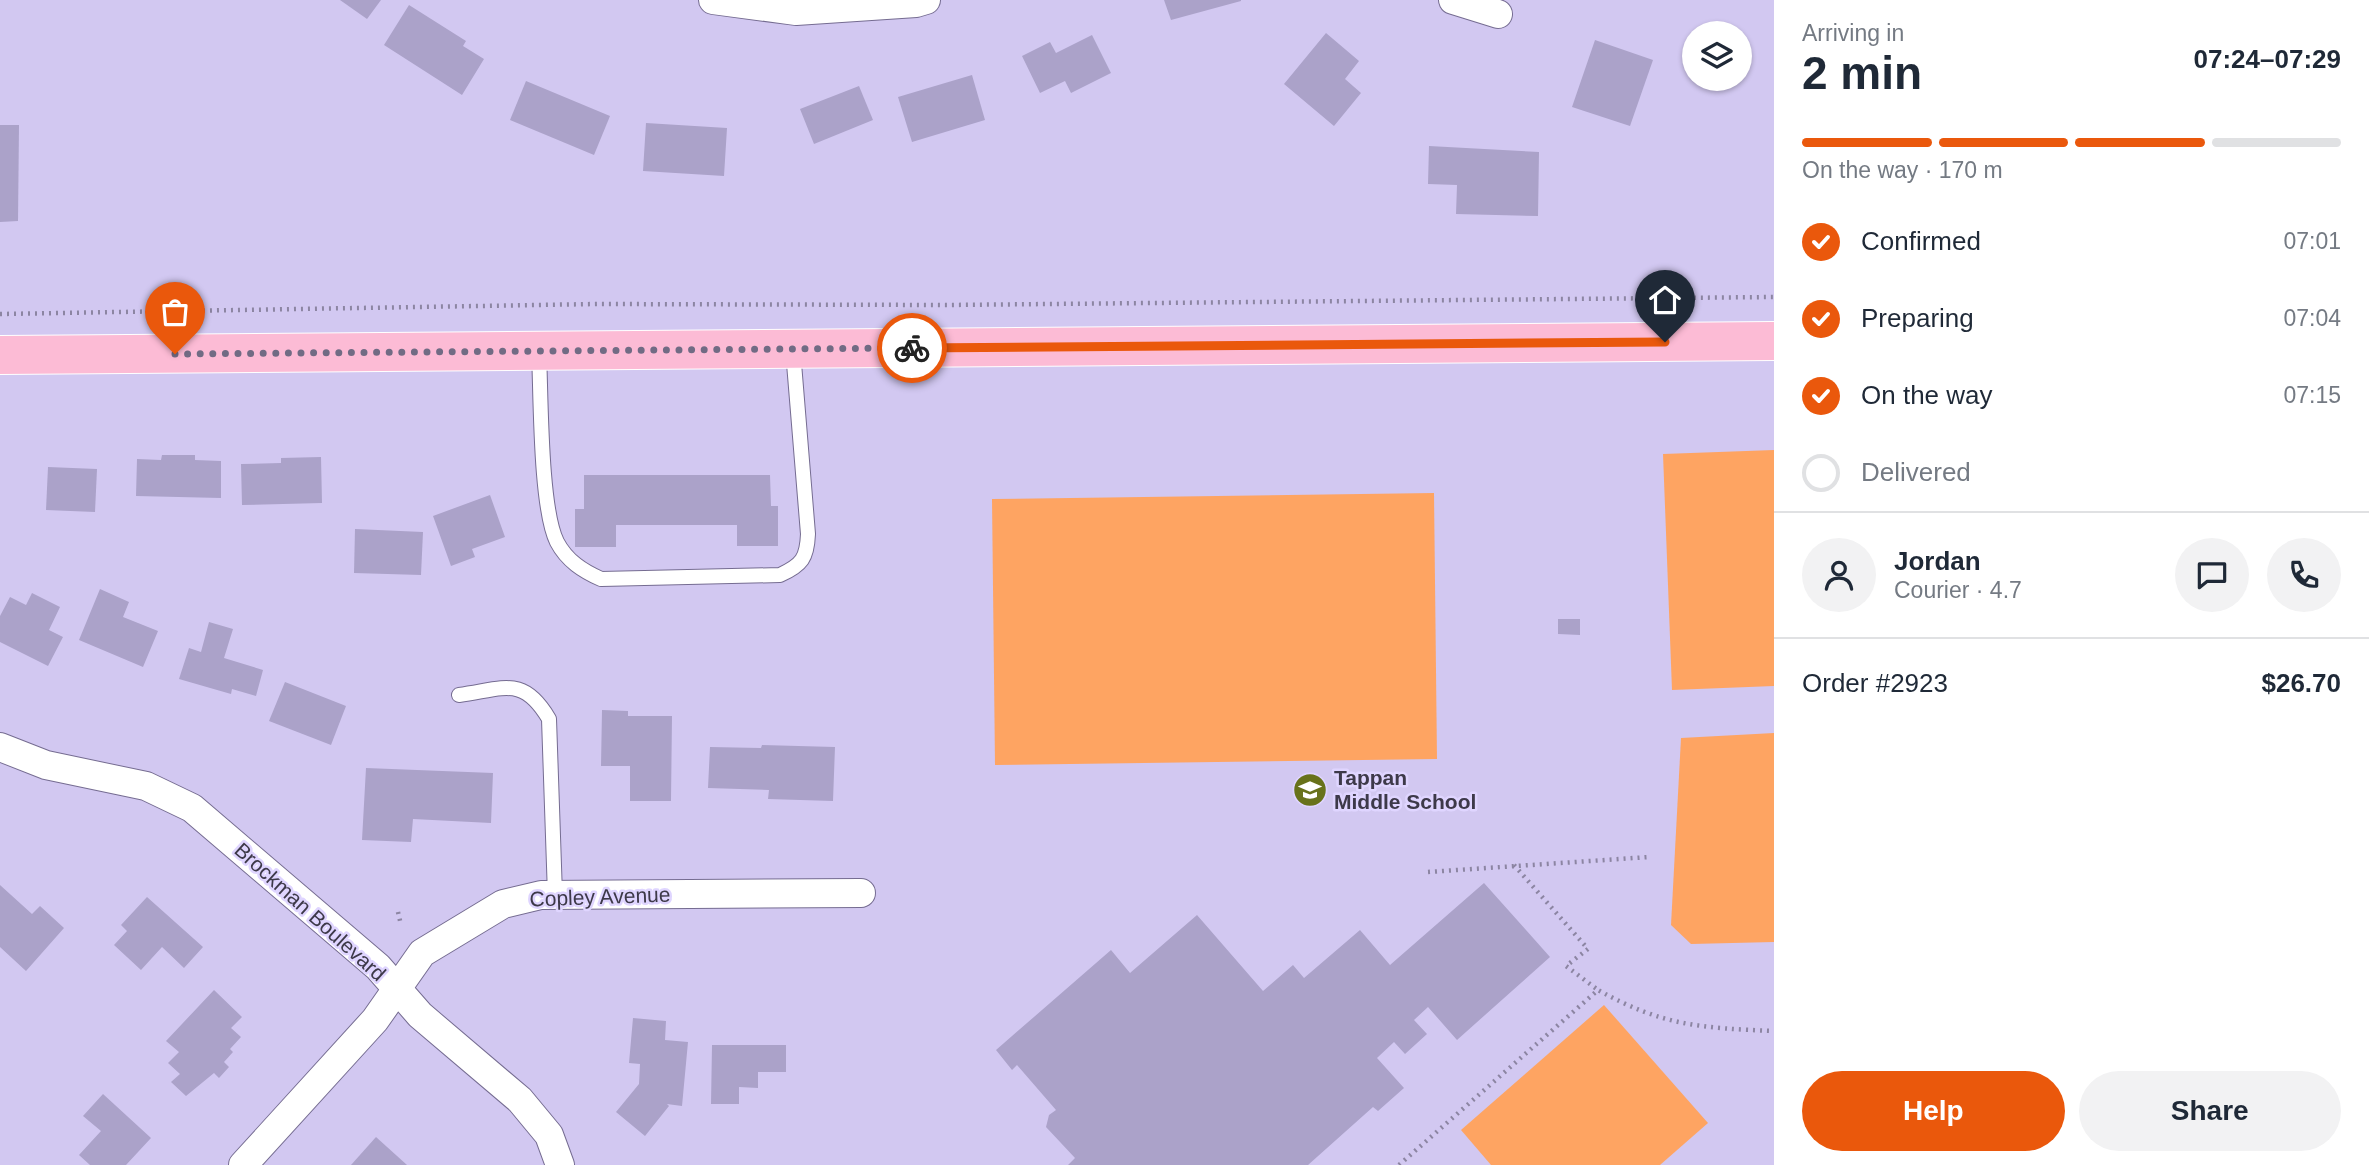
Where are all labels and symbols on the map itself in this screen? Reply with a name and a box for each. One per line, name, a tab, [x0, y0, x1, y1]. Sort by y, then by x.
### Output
pin	[1635, 270, 1695, 342]
pin	[145, 282, 205, 354]
courier	[877, 313, 947, 383]
place label: Tappan Middle School	[1334, 766, 1476, 813]
school or university icon: Tappan Middle School	[1291, 771, 1329, 809]
street label: Brockman Boulevard	[230, 838, 390, 985]
street label: Copley Avenue	[529, 883, 671, 910]

